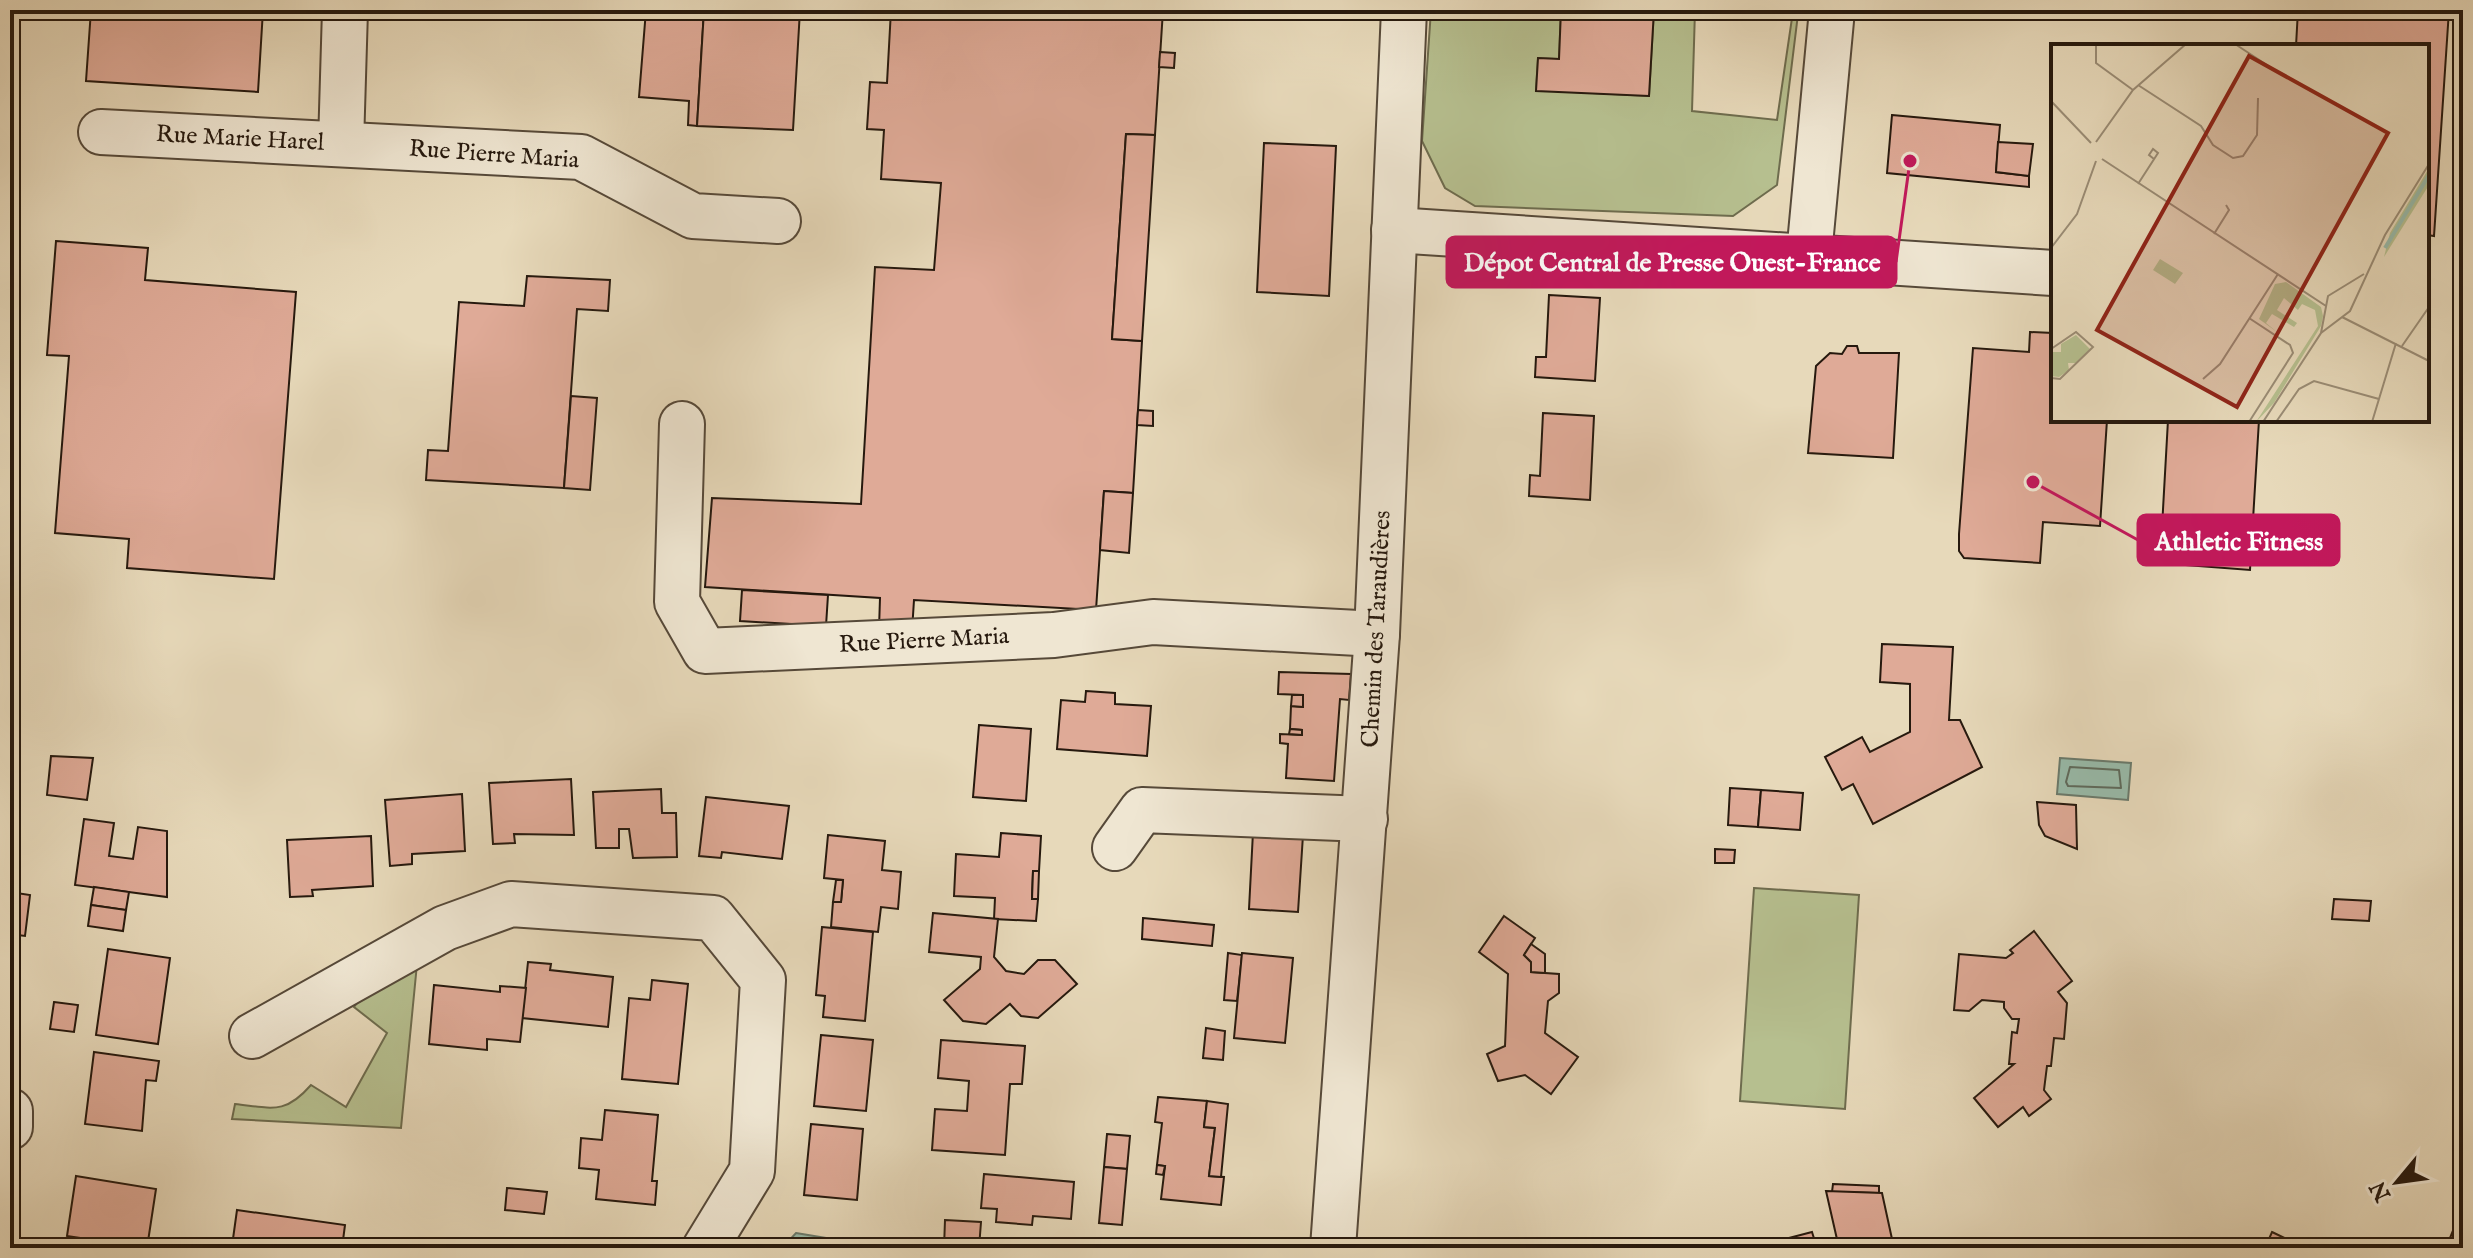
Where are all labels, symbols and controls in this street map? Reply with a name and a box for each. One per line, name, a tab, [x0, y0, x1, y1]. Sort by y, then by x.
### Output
inset map	[2051, 44, 2429, 422]
street label: Rue Marie Harel	[155, 119, 325, 159]
street label: Rue Pierre Maria	[408, 134, 581, 176]
callout: Dépot Central de Presse Ouest-France	[1447, 237, 1896, 287]
text: Dépot Central de Presse Ouest-France	[1463, 247, 1881, 280]
street label: Chemin des Taraudières	[1355, 510, 1399, 748]
callout: Athletic Fitness	[2138, 515, 2339, 565]
text: Athletic Fitness	[2154, 526, 2323, 559]
street label: Rue Pierre Maria	[838, 621, 1011, 661]
north arrow	[2357, 1142, 2437, 1222]
text: N	[2364, 1176, 2399, 1207]

